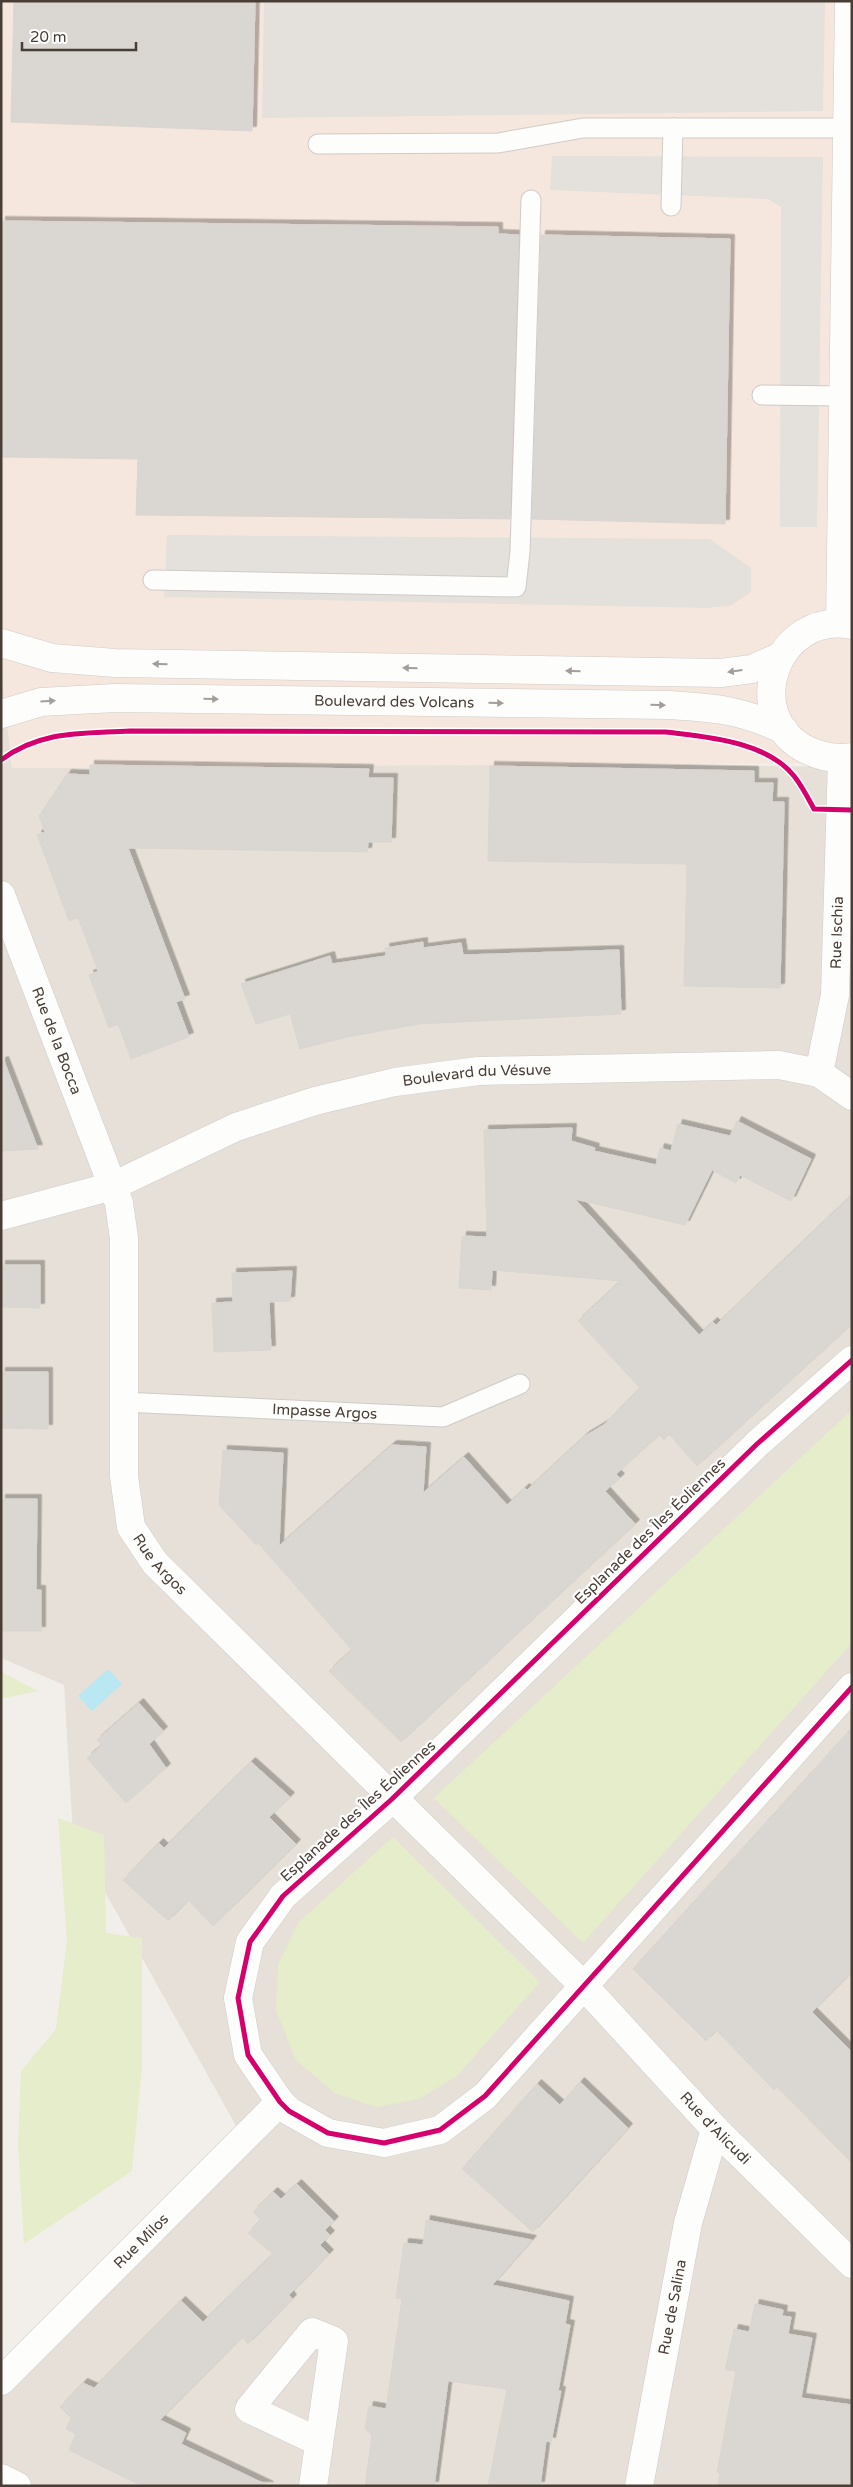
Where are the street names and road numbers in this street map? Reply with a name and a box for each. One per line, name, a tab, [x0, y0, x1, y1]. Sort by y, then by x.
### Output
street label: Boulevard des Volcans	[314, 692, 474, 712]
street label: Rue Ischia	[827, 896, 847, 969]
street label: Rue de la Bocca	[28, 984, 86, 1097]
street label: Boulevard du Vésuve	[401, 1061, 551, 1090]
street label: Impasse Argos	[272, 1400, 378, 1423]
street label: Esplanade des Îles Éoliennes	[571, 1454, 729, 1608]
street label: Rue Argos	[129, 1530, 191, 1598]
street label: Esplanade des Îles Éoliennes	[277, 1737, 439, 1885]
street label: Rue d'Alicudi	[676, 2088, 755, 2168]
street label: Rue Milos	[110, 2210, 172, 2272]
street label: Rue de Salina	[655, 2258, 690, 2356]

